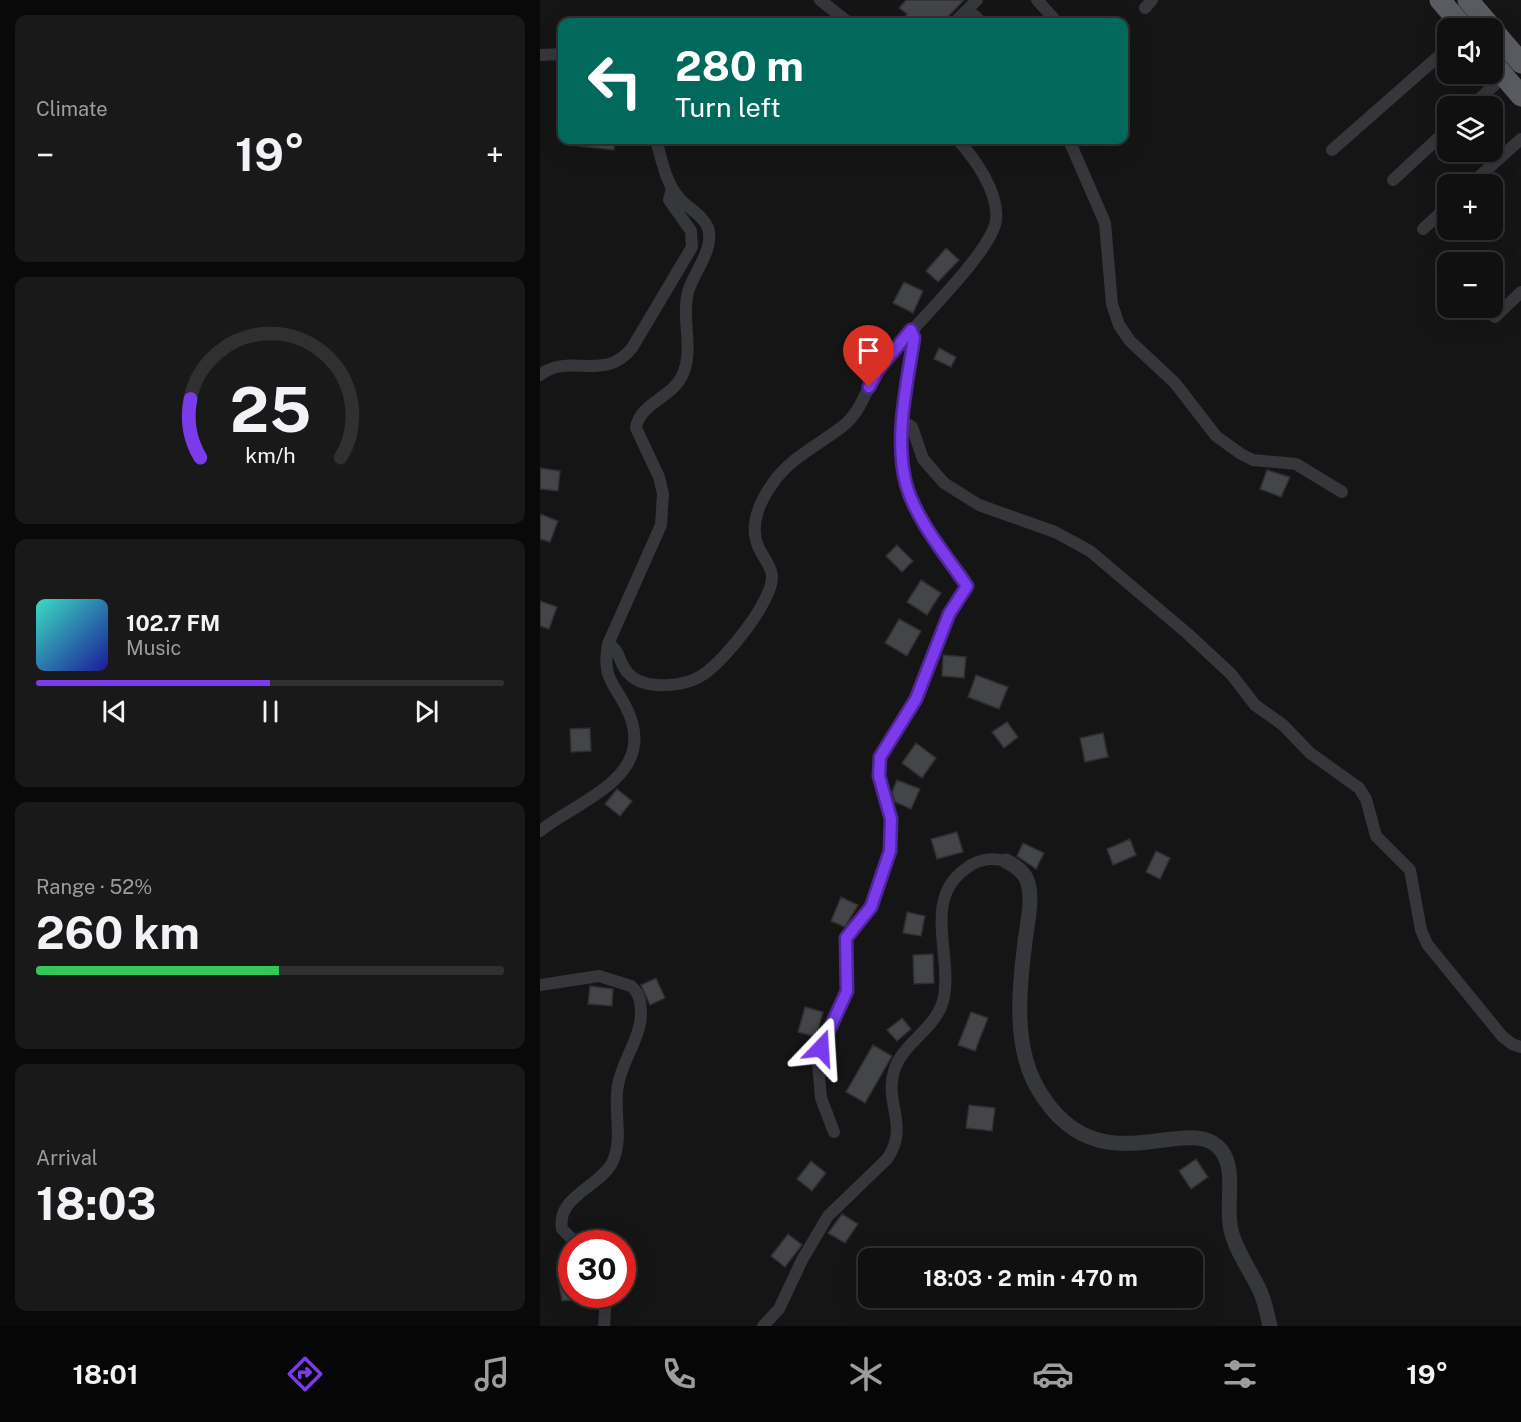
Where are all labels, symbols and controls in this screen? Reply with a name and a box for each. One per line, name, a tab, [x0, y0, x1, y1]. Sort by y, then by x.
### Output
map controls	[1437, 18, 1503, 318]
button: sound	[1437, 18, 1503, 84]
text: 280 m	[675, 41, 804, 90]
icon: left	[576, 42, 654, 120]
text: Turn left	[675, 91, 781, 123]
button: layers	[1437, 96, 1503, 162]
text: Climate	[36, 97, 108, 121]
text: 19°	[235, 128, 305, 181]
text: −	[36, 136, 54, 174]
text: +	[486, 136, 504, 174]
button: +	[1437, 174, 1503, 240]
button: −	[1437, 252, 1503, 318]
pin	[843, 325, 894, 387]
icon: arrive	[852, 334, 885, 367]
text: 25	[229, 373, 311, 446]
text: km/h	[245, 443, 295, 468]
text: 102.7 FM	[126, 610, 220, 636]
text: Music	[126, 636, 181, 660]
icon: previous	[98, 695, 131, 728]
icon: pause	[254, 695, 287, 728]
icon: next	[410, 695, 443, 728]
text: Range · 52%	[36, 875, 152, 899]
text: 260 km	[36, 906, 200, 959]
position arrow	[789, 1016, 853, 1080]
text: Arrival	[36, 1146, 98, 1170]
text: 18:03	[36, 1177, 156, 1230]
speed limit sign: 30	[558, 1230, 636, 1308]
text: 18:03 · 2 min · 470 m	[923, 1265, 1138, 1291]
icon: directions	[284, 1353, 326, 1395]
icon: music	[471, 1353, 513, 1395]
icon: phone	[658, 1353, 700, 1395]
icon: climate	[845, 1353, 887, 1395]
icon: car	[1032, 1353, 1074, 1395]
icon: filters	[1219, 1353, 1261, 1395]
text: 18:01	[73, 1358, 138, 1390]
text: 19°	[1406, 1358, 1448, 1390]

